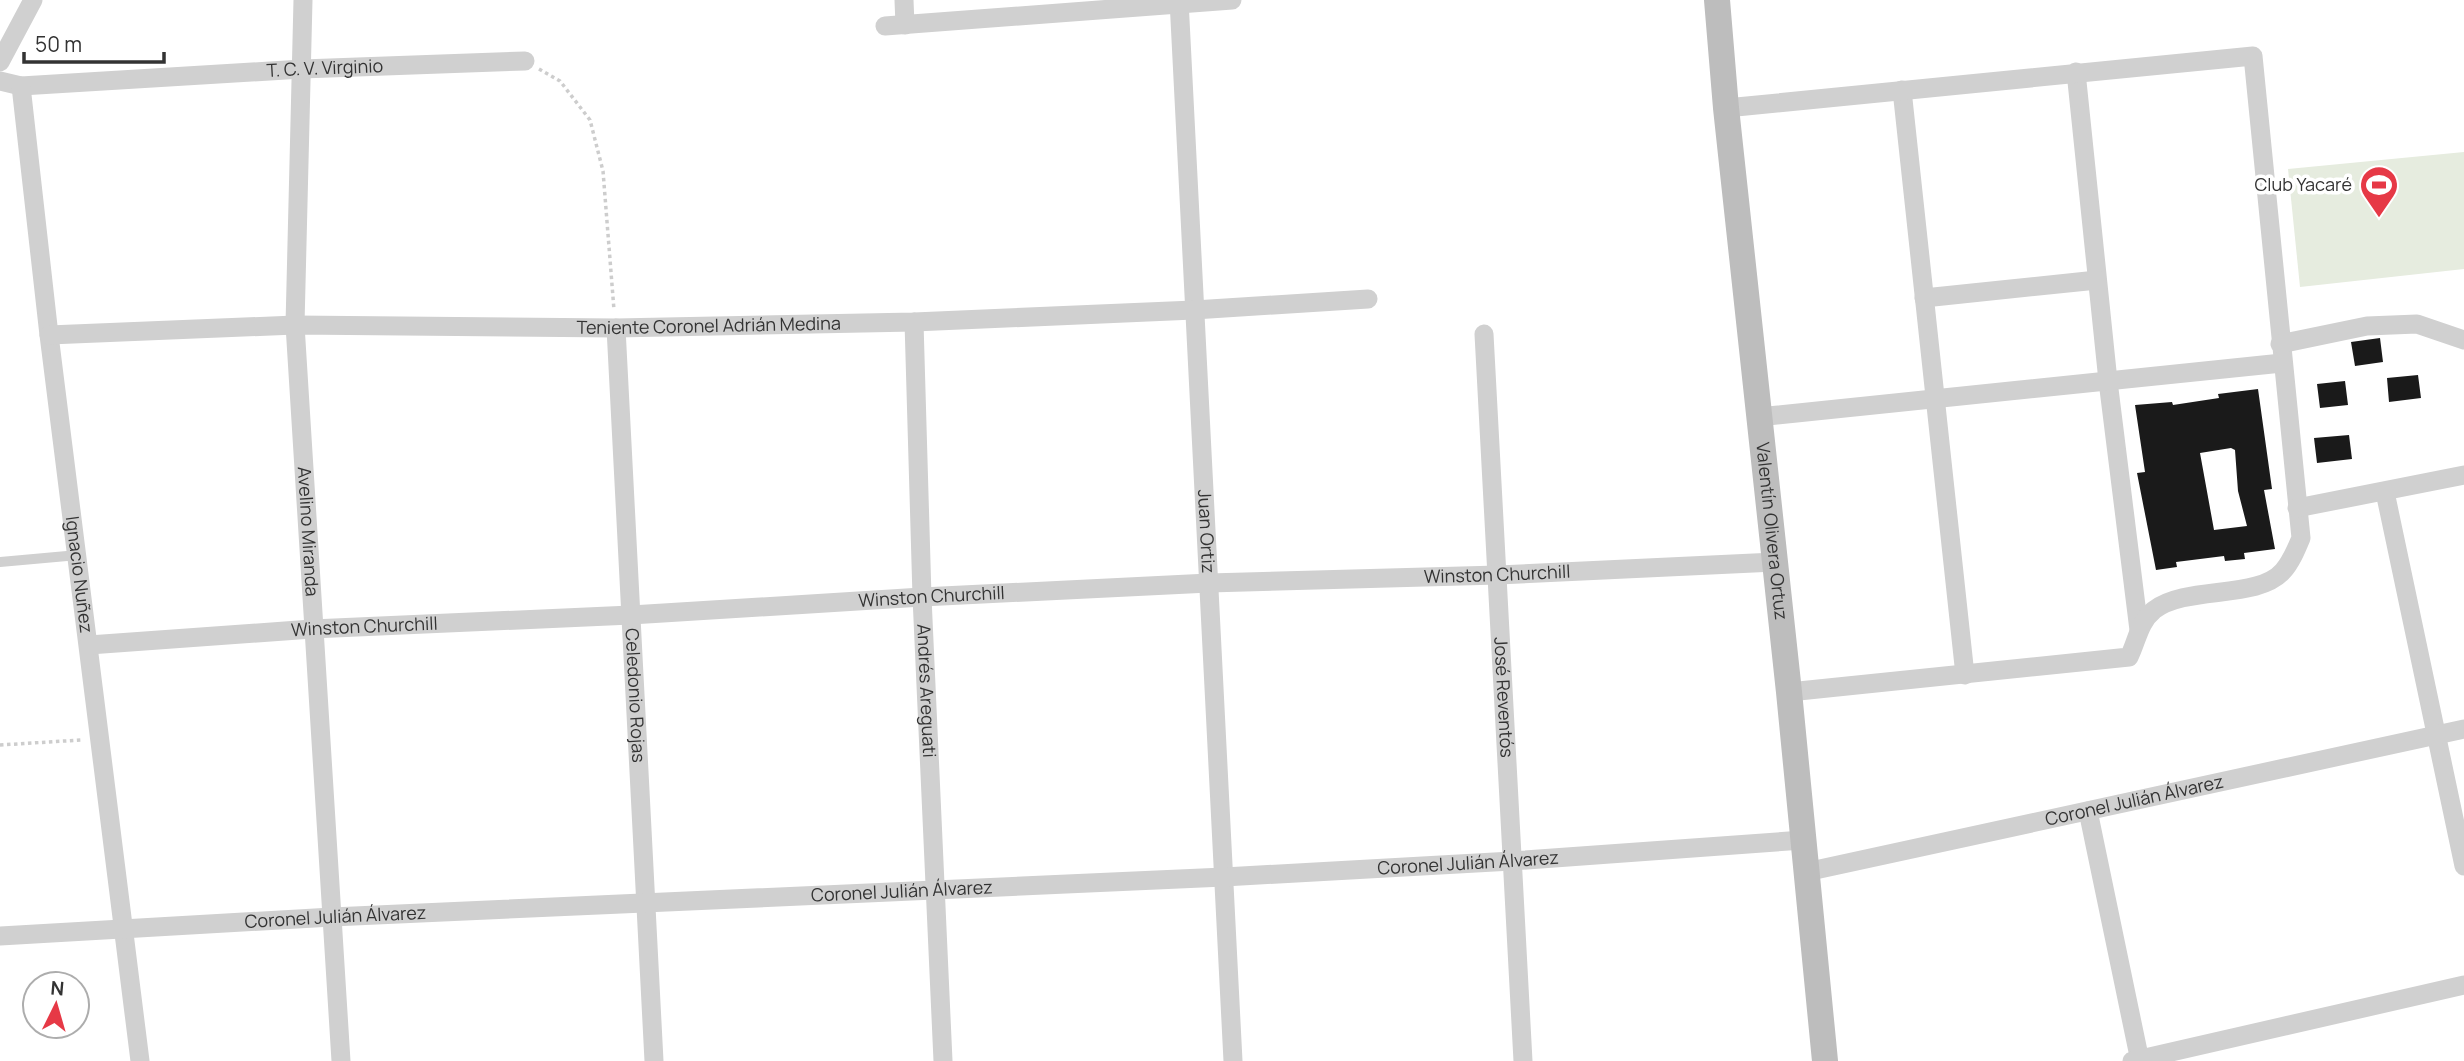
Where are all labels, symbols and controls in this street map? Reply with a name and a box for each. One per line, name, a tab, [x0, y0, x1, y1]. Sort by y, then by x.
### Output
scale bar	[24, 21, 164, 65]
text: 50 m	[35, 30, 82, 58]
street label: T. C. V. Virginio	[266, 53, 384, 82]
sports icon: Club Yacaré	[2358, 164, 2400, 219]
place label: Club Yacaré	[2254, 172, 2352, 196]
street label: Teniente Coronel Adrián Medina	[577, 310, 841, 339]
street label: Valentín Olivera Ortuz	[1751, 441, 1794, 621]
street label: Avelino Miranda	[293, 466, 325, 597]
street label: Juan Ortiz	[1193, 489, 1221, 574]
street label: Ignacio Nuñez	[61, 515, 99, 634]
street label: Winston Churchill	[1423, 559, 1571, 588]
street label: Winston Churchill	[858, 580, 1005, 612]
street label: Winston Churchill	[290, 611, 438, 641]
street label: Andrés Areguati	[912, 623, 942, 758]
street label: Celedonio Rojas	[621, 628, 652, 763]
street label: José Reventós	[1489, 637, 1520, 758]
street label: Coronel Julián Álvarez	[2043, 769, 2226, 831]
street label: Coronel Julián Álvarez	[1377, 845, 1560, 879]
street label: Coronel Julián Álvarez	[810, 874, 993, 907]
street label: Coronel Julián Álvarez	[244, 900, 427, 933]
north arrow	[21, 970, 91, 1040]
text: N	[50, 975, 65, 1002]

